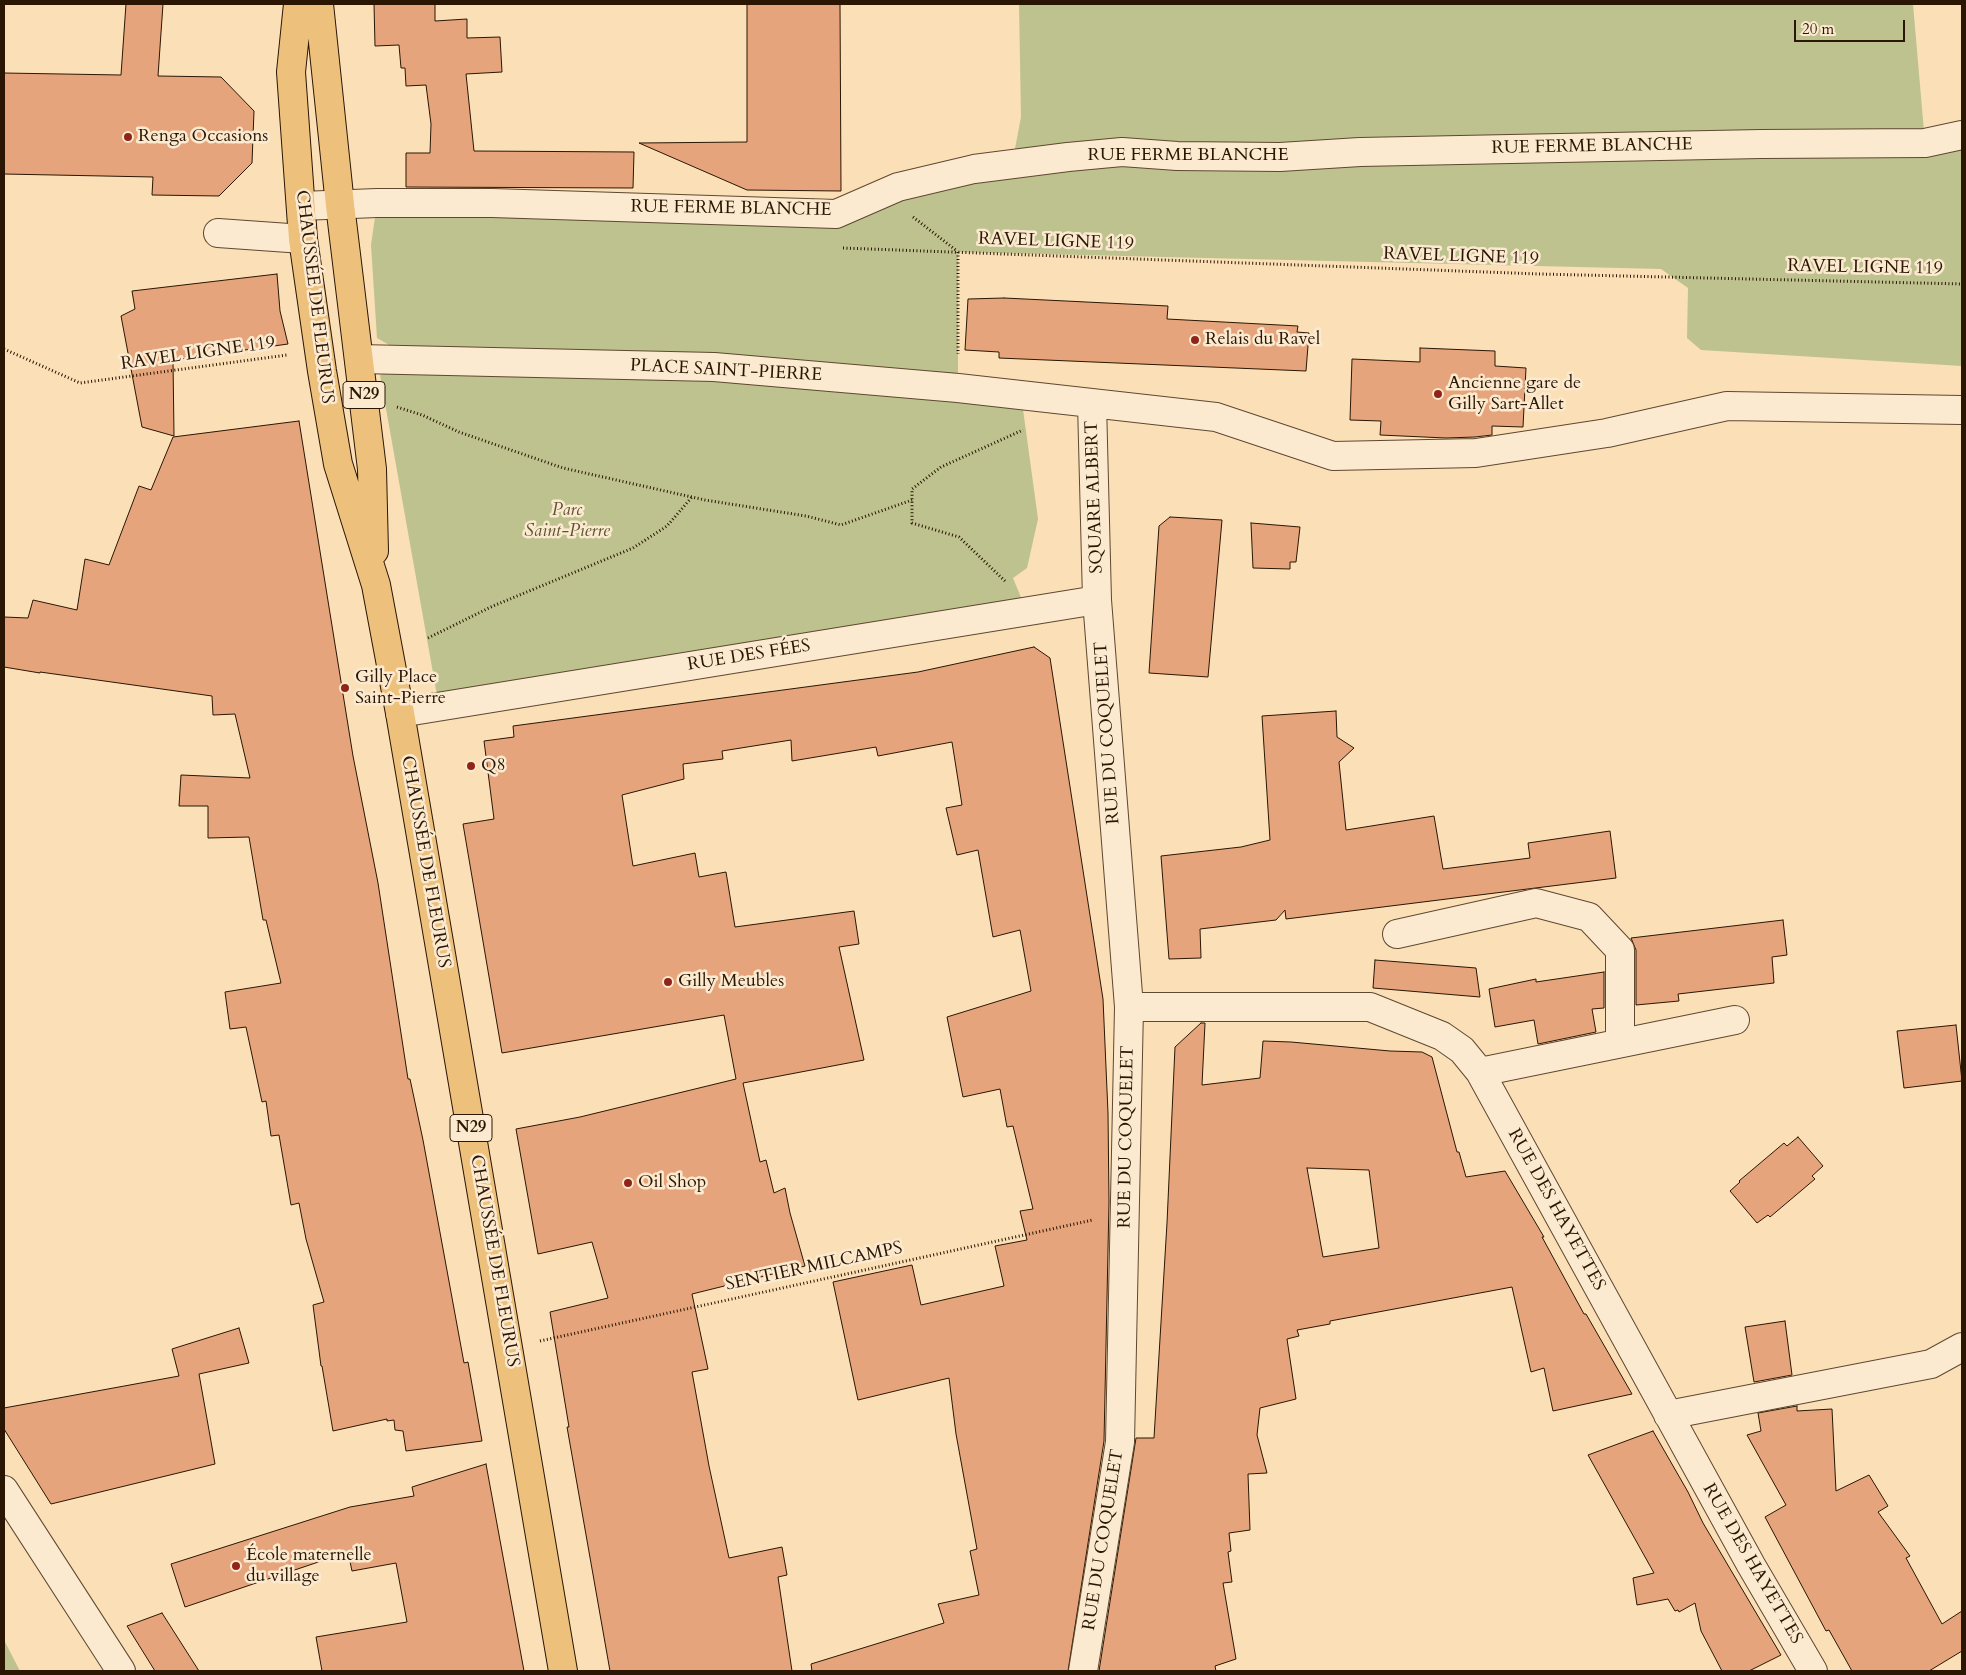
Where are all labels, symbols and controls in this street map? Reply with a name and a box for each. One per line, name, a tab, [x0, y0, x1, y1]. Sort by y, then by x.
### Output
scale bar	[1796, 10, 1907, 42]
text: 20 m	[1802, 19, 1834, 39]
place label: Renga Occasions	[138, 126, 268, 148]
marker: Renga Occasions	[122, 131, 134, 143]
street label: RUE FERME BLANCHE	[1491, 134, 1693, 160]
street label: RUE FERME BLANCHE	[1087, 145, 1289, 167]
street label: CHAUSSÉE DE FLEURUS	[290, 189, 338, 405]
street label: RUE FERME BLANCHE	[630, 196, 832, 222]
street label: RAVEL LIGNE 119	[978, 228, 1134, 256]
street label: RAVEL LIGNE 119	[1383, 243, 1539, 271]
street label: RAVEL LIGNE 119	[1787, 256, 1943, 280]
place label: Relais du Ravel	[1205, 329, 1320, 351]
street label: RAVEL LIGNE 119	[119, 332, 277, 376]
marker: Relais du Ravel	[1189, 334, 1201, 346]
street label: PLACE SAINT-PIERRE	[629, 355, 823, 387]
place label: Ancienne gare de Gilly Sart-Allet	[1448, 373, 1581, 416]
road number: N29	[343, 382, 385, 408]
marker: Ancienne gare de Gilly Sart-Allet	[1432, 388, 1444, 400]
street label: SQUARE ALBERT	[1082, 420, 1108, 574]
park label: Parc Saint-Pierre	[524, 500, 610, 542]
street label: RUE DES FÉES	[686, 636, 812, 676]
street label: RUE DU COQUELET	[1091, 641, 1125, 825]
place label: Gilly Place Saint-Pierre	[355, 667, 446, 710]
marker: Gilly Place Saint-Pierre	[339, 682, 351, 694]
street label: CHAUSSÉE DE FLEURUS	[396, 754, 454, 970]
place label: Q8	[481, 755, 506, 777]
marker: Q8	[465, 760, 477, 772]
place label: Gilly Meubles	[678, 971, 784, 993]
marker: Gilly Meubles	[662, 976, 674, 988]
street label: RUE DU COQUELET	[1115, 1045, 1139, 1229]
road number: N29	[450, 1114, 492, 1142]
street label: RUE DES HAYETTES	[1503, 1125, 1609, 1295]
street label: CHAUSSÉE DE FLEURUS	[465, 1153, 523, 1369]
place label: Oil Shop	[638, 1172, 706, 1194]
marker: Oil Shop	[622, 1177, 634, 1189]
street label: SENTIER MILCAMPS	[724, 1238, 904, 1296]
street label: RUE DU COQUELET	[1079, 1448, 1129, 1632]
street label: RUE DES HAYETTES	[1697, 1480, 1807, 1648]
place label: École maternelle du village	[246, 1545, 372, 1588]
marker: École maternelle du village	[230, 1560, 242, 1572]

